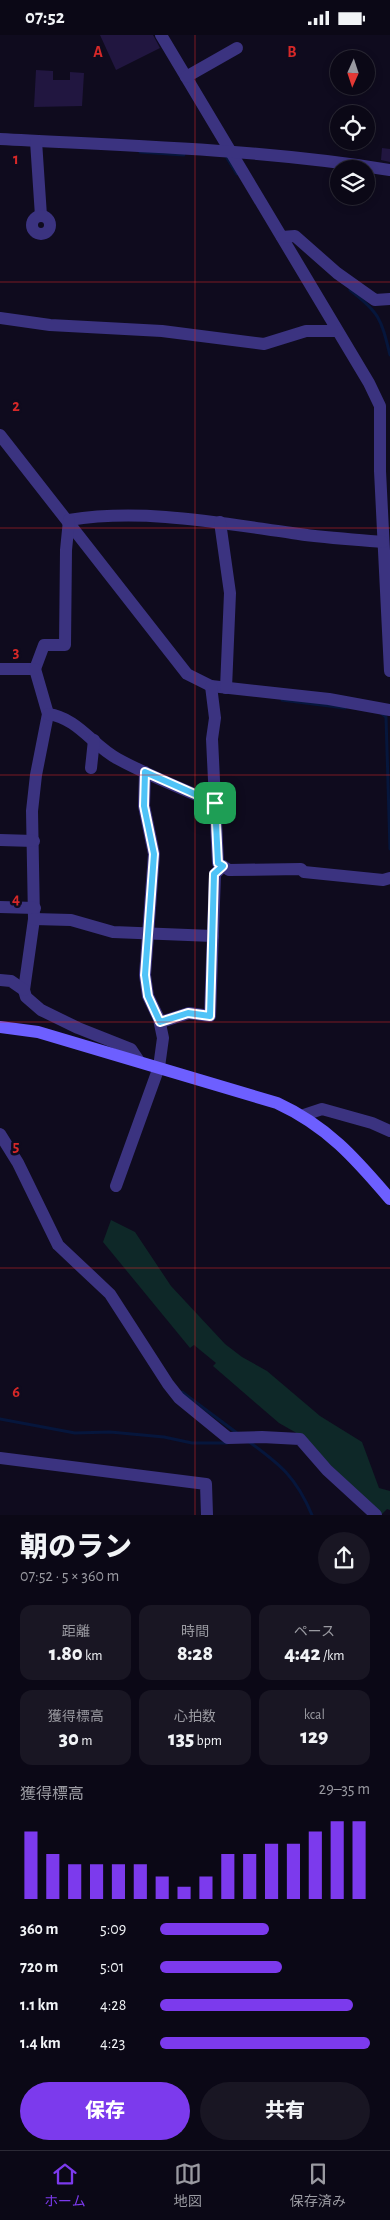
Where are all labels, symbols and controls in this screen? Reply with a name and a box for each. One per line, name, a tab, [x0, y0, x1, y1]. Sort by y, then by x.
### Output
text: 07:52	[25, 8, 65, 27]
text: A	[93, 44, 103, 60]
text: B	[287, 44, 297, 60]
north arrow	[330, 50, 375, 95]
map controls	[330, 50, 375, 205]
button: locate	[330, 105, 375, 150]
text: 1	[13, 151, 19, 167]
button: layers	[330, 160, 375, 205]
text: 2	[12, 398, 20, 414]
text: 3	[13, 644, 20, 660]
pin	[194, 782, 236, 824]
icon: arrive	[201, 789, 229, 817]
text: 4	[12, 891, 20, 907]
text: 5	[13, 1138, 20, 1154]
text: 6	[12, 1384, 20, 1400]
button: share	[318, 1532, 370, 1584]
text: 朝のラン	[20, 1534, 132, 1562]
text: 07:52 · 5 × 360 m	[20, 1568, 119, 1584]
text: 距離	[62, 1625, 90, 1639]
text: 時間	[181, 1625, 209, 1639]
text: ペース	[294, 1625, 335, 1639]
text: 1.80	[49, 1643, 83, 1664]
text: 8:28	[177, 1643, 213, 1664]
text: 4:42	[284, 1643, 321, 1664]
text: km	[83, 1649, 103, 1663]
text: /km	[321, 1649, 345, 1663]
text: kcal	[304, 1708, 325, 1722]
text: 獲得標高	[48, 1710, 104, 1724]
text: 心拍数	[174, 1710, 216, 1724]
text: 129	[300, 1726, 328, 1747]
text: 30	[59, 1728, 79, 1749]
text: 135	[168, 1728, 194, 1749]
text: m	[79, 1734, 92, 1748]
text: bpm	[194, 1734, 222, 1748]
text: 29–35 m	[319, 1781, 370, 1797]
text: 獲得標高	[20, 1786, 84, 1802]
text: 360 m	[20, 1921, 58, 1937]
text: 5:09	[100, 1921, 126, 1937]
text: 720 m	[20, 1959, 58, 1975]
text: 5:01	[100, 1959, 124, 1975]
text: 1.1 km	[20, 1997, 58, 2013]
text: 4:28	[100, 1997, 126, 2013]
text: 1.4 km	[20, 2035, 61, 2051]
text: 4:23	[100, 2035, 125, 2051]
button: 保存	[20, 2082, 190, 2140]
button: 共有	[200, 2082, 370, 2140]
tab: ホーム	[44, 2160, 86, 2211]
tab: 地図	[174, 2160, 202, 2211]
tab: 保存済み	[290, 2160, 346, 2211]

